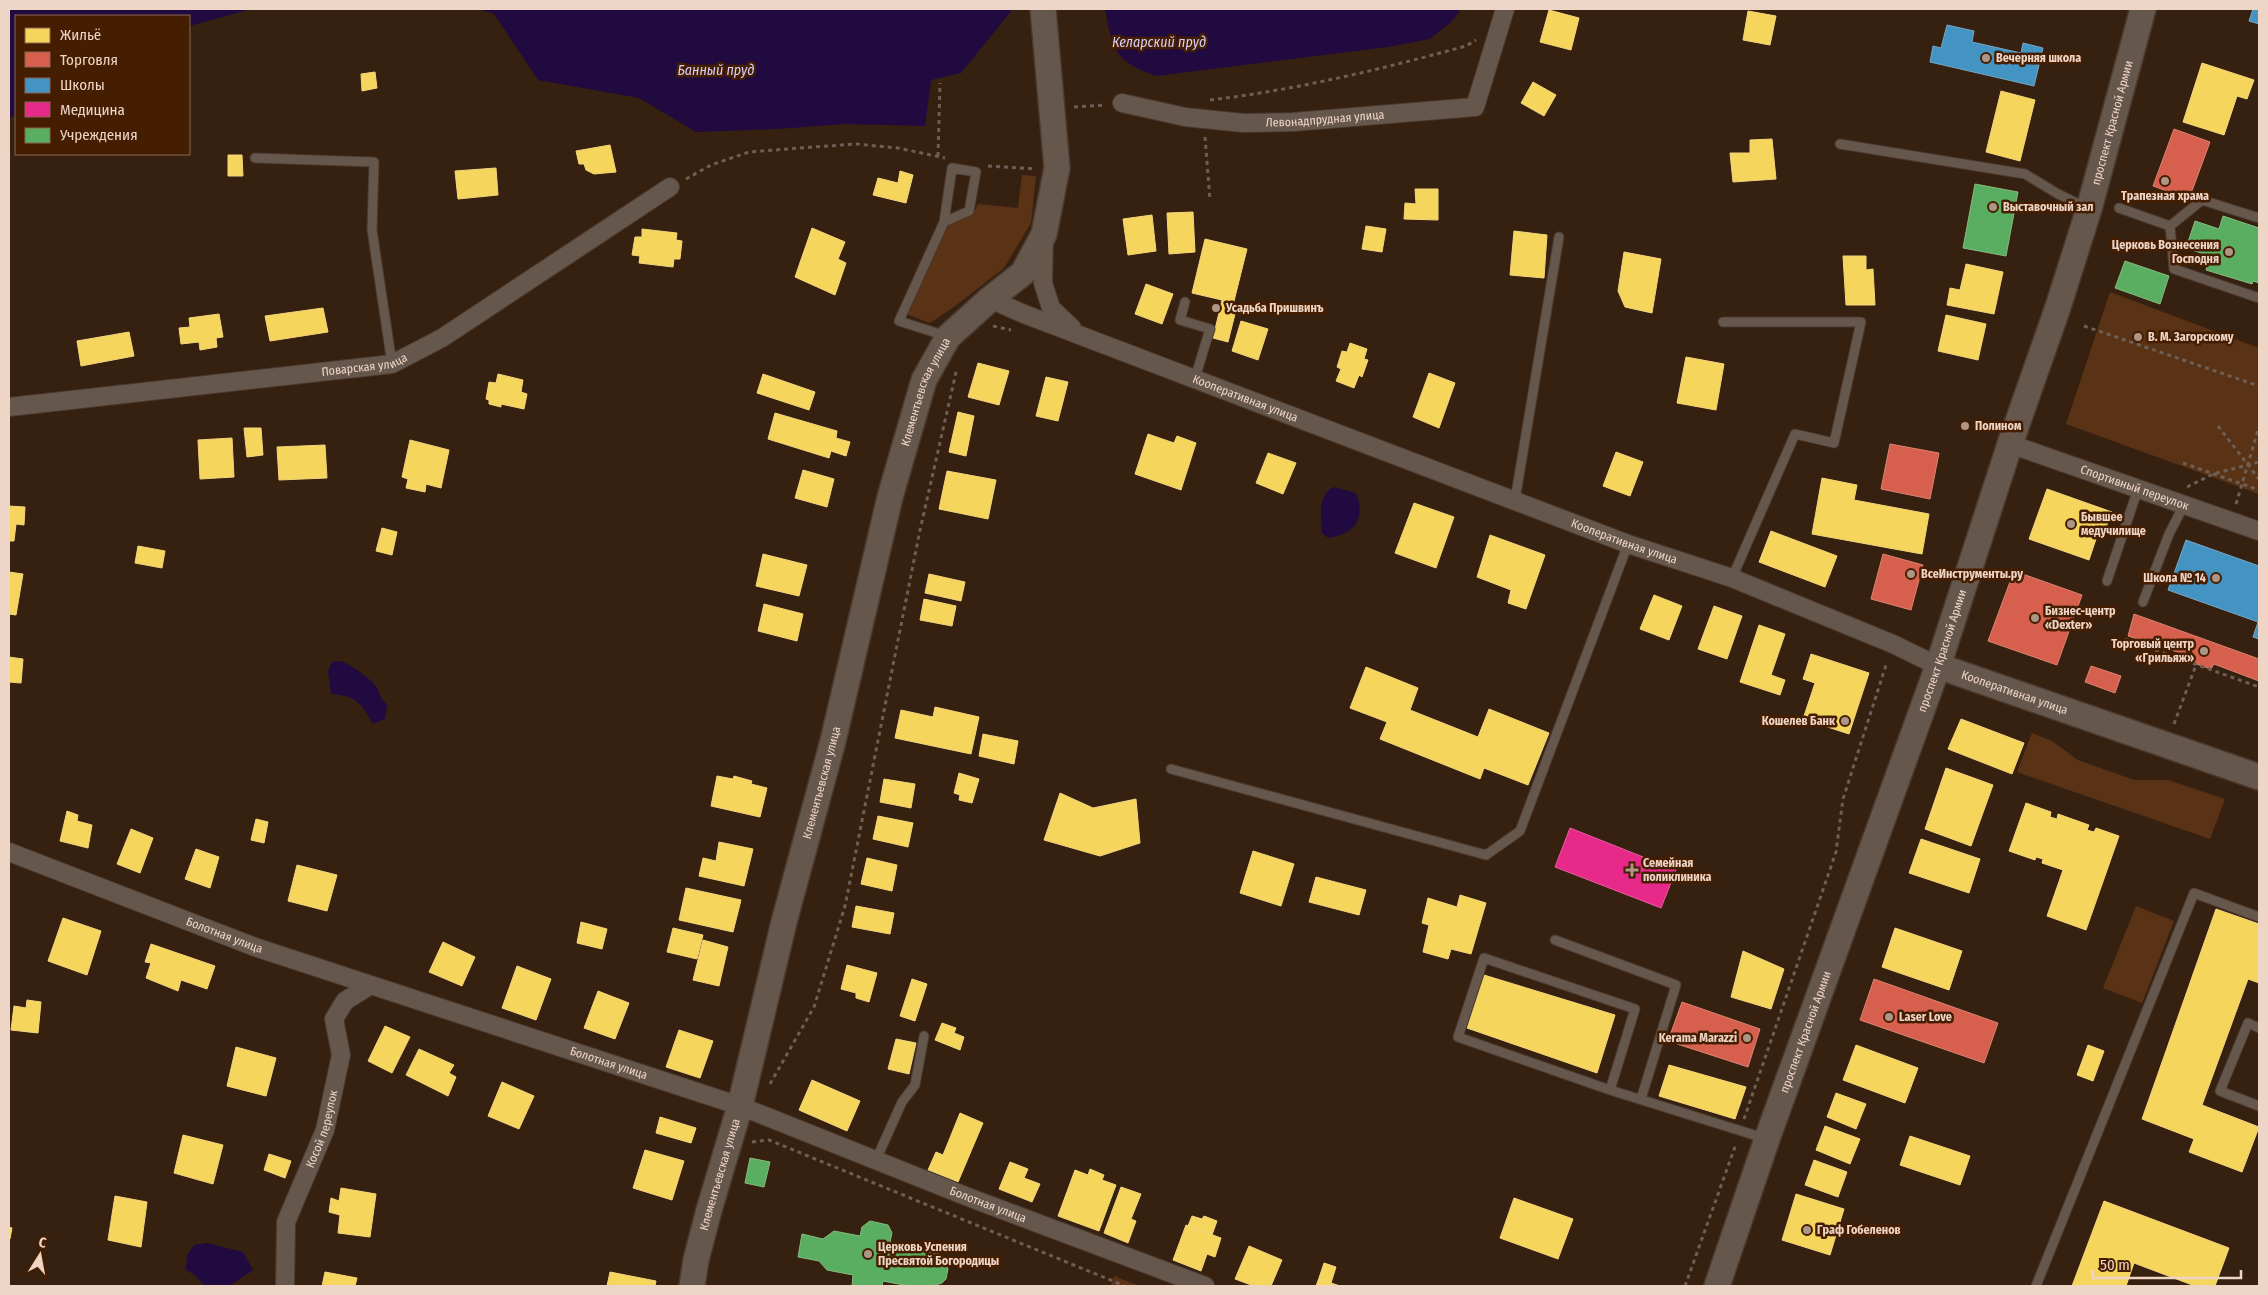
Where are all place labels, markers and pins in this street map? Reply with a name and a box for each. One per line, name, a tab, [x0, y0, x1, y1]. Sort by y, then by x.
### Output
place label: Вечерняя школа	[1996, 51, 2081, 65]
marker: Вечерняя школа	[1980, 52, 1992, 64]
marker: Трапезная храма	[2159, 175, 2171, 187]
place label: Трапезная храма	[2121, 189, 2209, 203]
place label: Выставочный зал	[2003, 200, 2094, 214]
marker: Выставочный зал	[1987, 201, 1999, 213]
place label: Церковь Вознесения Господня	[2112, 238, 2219, 266]
marker: Церковь Вознесения Господня	[2223, 246, 2235, 258]
place label: Усадьба Пришвинъ	[1225, 301, 1324, 315]
marker: Усадьба Пришвинъ	[1210, 302, 1222, 314]
place label: В. М. Загорскому	[2148, 330, 2234, 344]
marker: В. М. Загорскому	[2132, 331, 2144, 343]
place label: Полином	[1975, 419, 2022, 433]
marker: Полином	[1959, 420, 1971, 432]
place label: Бывшее медучилище	[2081, 510, 2146, 538]
marker: Бывшее медучилище	[2065, 518, 2077, 530]
place label: ВсеИнструменты.ру	[1921, 567, 2023, 581]
marker: ВсеИнструменты.ру	[1905, 568, 1917, 580]
place label: Школа № 14	[2143, 571, 2206, 585]
marker: Школа № 14	[2210, 572, 2222, 584]
place label: Бизнес-центр «Dexter»	[2045, 604, 2116, 632]
marker: Бизнес-центр «Dexter»	[2029, 612, 2041, 624]
place label: Торговый центр «Грильяж»	[2111, 637, 2194, 665]
marker: Торговый центр «Грильяж»	[2198, 645, 2210, 657]
place label: Кошелев Банк	[1762, 714, 1836, 728]
marker: Кошелев Банк	[1839, 715, 1851, 727]
place label: Семейная поликлиника	[1643, 856, 1711, 884]
marker: Семейная поликлиника	[1625, 863, 1639, 877]
place label: Laser Love	[1899, 1010, 1952, 1024]
marker: Laser Love	[1883, 1011, 1895, 1023]
place label: Kerama Marazzi	[1659, 1031, 1737, 1045]
marker: Kerama Marazzi	[1741, 1032, 1753, 1044]
place label: Граф Гобеленов	[1817, 1223, 1901, 1237]
marker: Граф Гобеленов	[1801, 1224, 1813, 1236]
place label: Церковь Успения Пресвятой Богородицы	[878, 1240, 999, 1268]
marker: Церковь Успения Пресвятой Богородицы	[862, 1248, 874, 1260]

